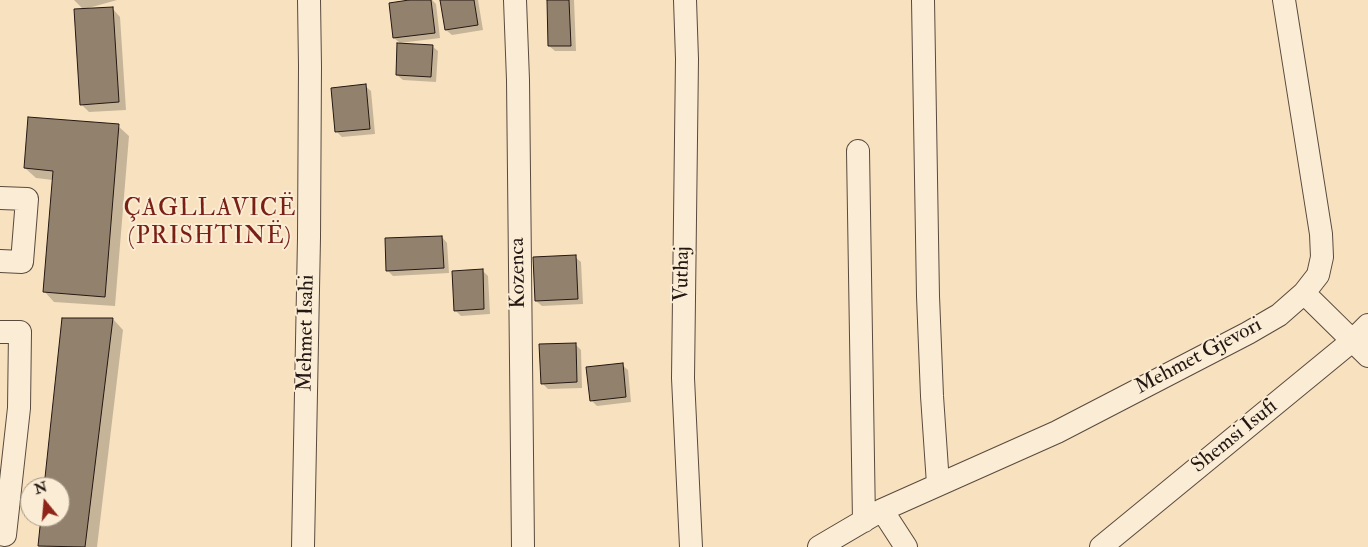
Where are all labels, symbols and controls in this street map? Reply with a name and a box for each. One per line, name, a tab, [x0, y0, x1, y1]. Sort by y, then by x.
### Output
district label: ÇAGLLAVICË (PRISHTINË)	[122, 196, 298, 252]
street label: Kozenca	[506, 237, 532, 309]
street label: Vuthaj	[670, 246, 696, 302]
street label: Mehmet Isahi	[293, 274, 321, 392]
street label: Mehmet Gjevori	[1131, 313, 1267, 401]
street label: Shemsi Isufi	[1187, 395, 1283, 479]
north arrow	[20, 477, 70, 527]
text: N	[32, 478, 49, 498]

